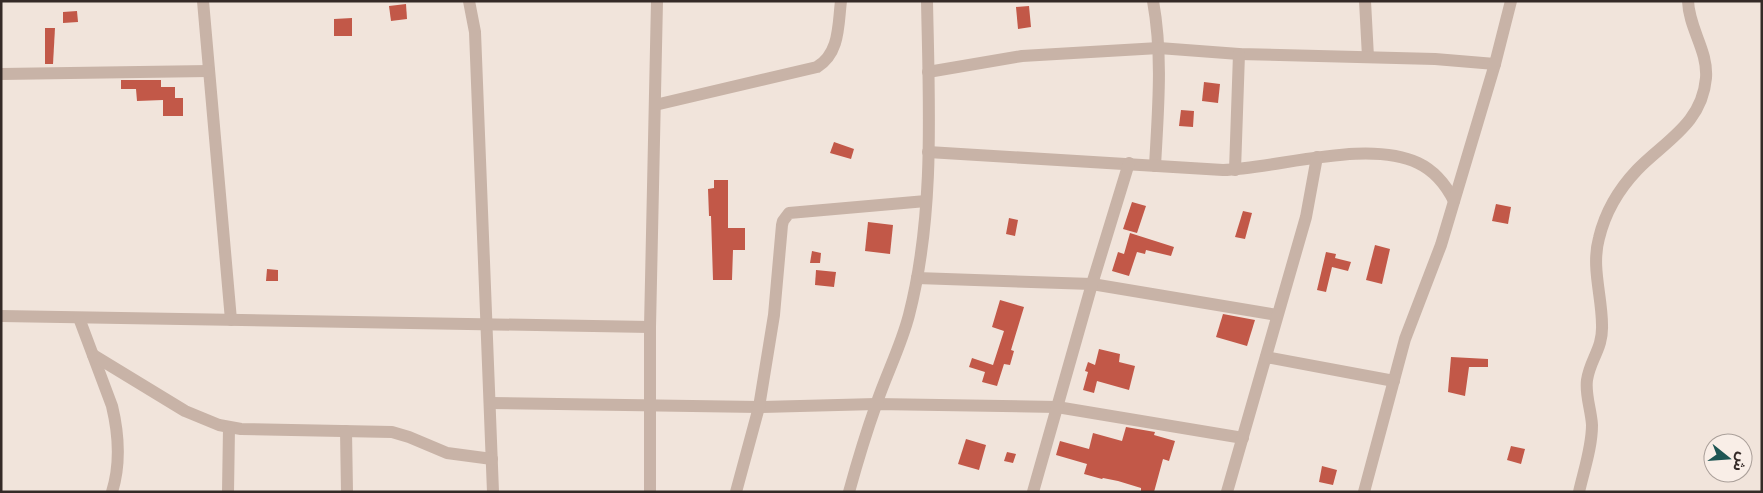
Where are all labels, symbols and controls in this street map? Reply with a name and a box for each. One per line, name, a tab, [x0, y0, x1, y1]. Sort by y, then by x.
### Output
north arrow	[1703, 433, 1753, 483]
text: ش	[1729, 450, 1752, 474]

